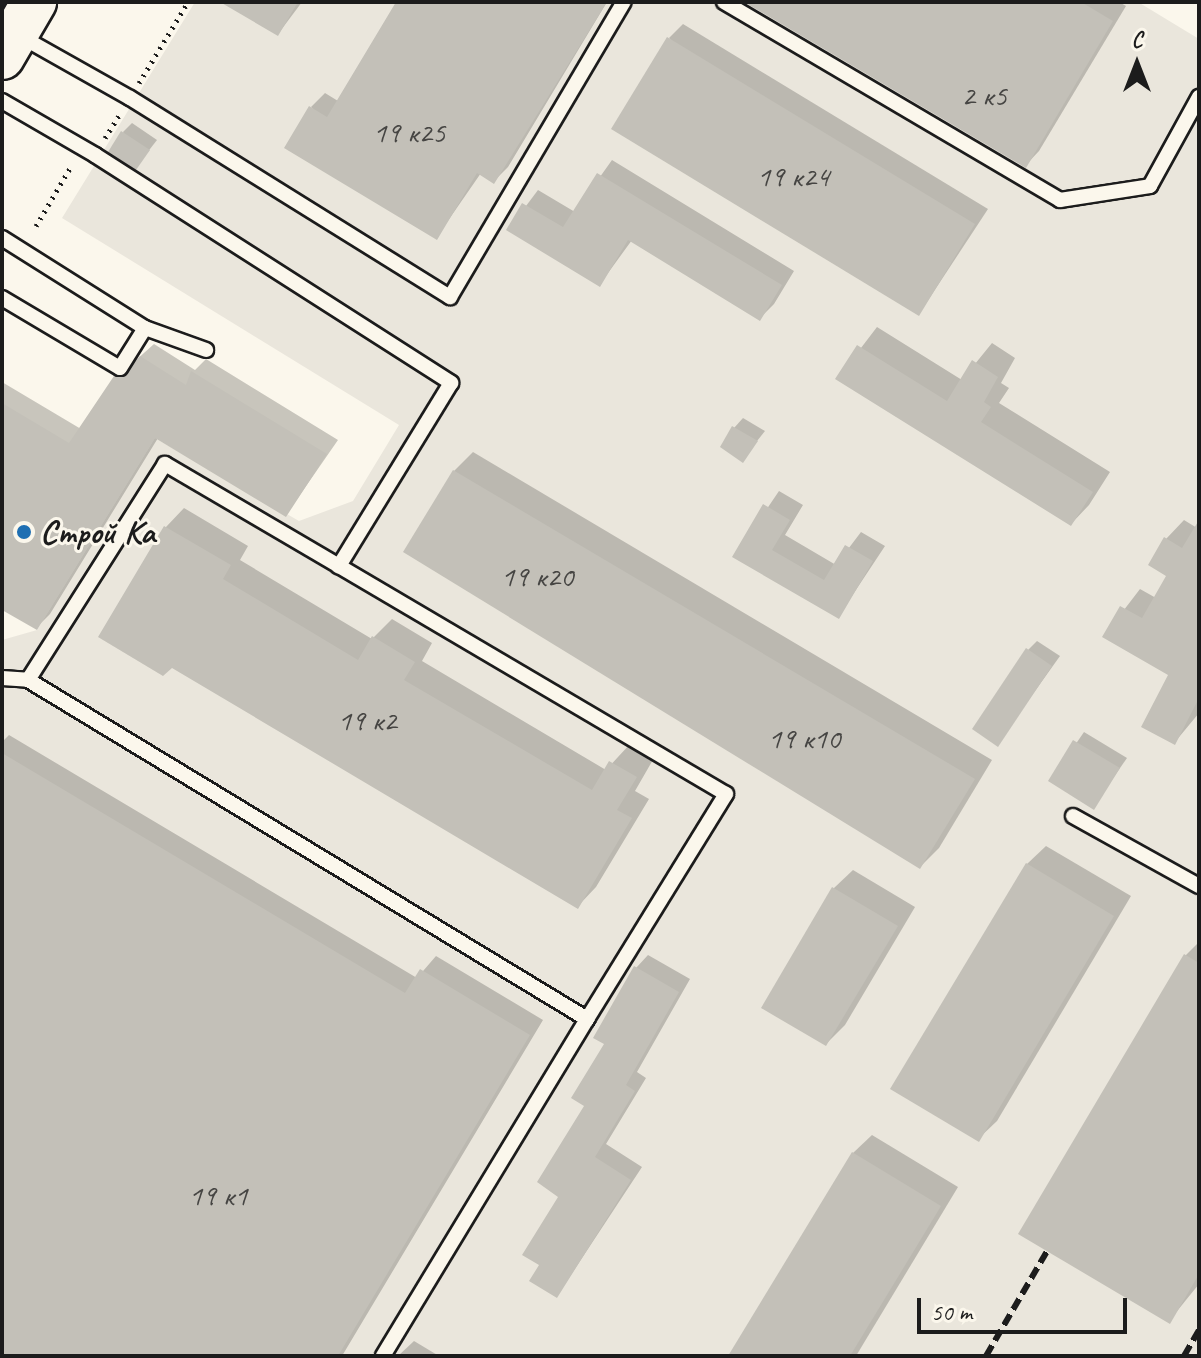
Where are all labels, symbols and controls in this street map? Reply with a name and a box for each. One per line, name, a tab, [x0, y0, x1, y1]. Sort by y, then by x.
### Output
north arrow	[1097, 24, 1177, 104]
text: С	[1132, 26, 1142, 54]
house number: 2 к5	[961, 77, 1007, 113]
house number: 19 к25	[373, 114, 445, 150]
house number: 19 к24	[757, 158, 829, 194]
place label: Строй Ка	[40, 512, 155, 552]
marker: Строй Ка	[15, 523, 33, 541]
house number: 19 к20	[501, 558, 573, 594]
house number: 19 к2	[338, 702, 396, 738]
house number: 19 к10	[768, 720, 840, 756]
house number: 19 к1	[189, 1177, 247, 1213]
scale bar	[921, 1282, 1131, 1332]
text: 50 m	[931, 1297, 972, 1327]

